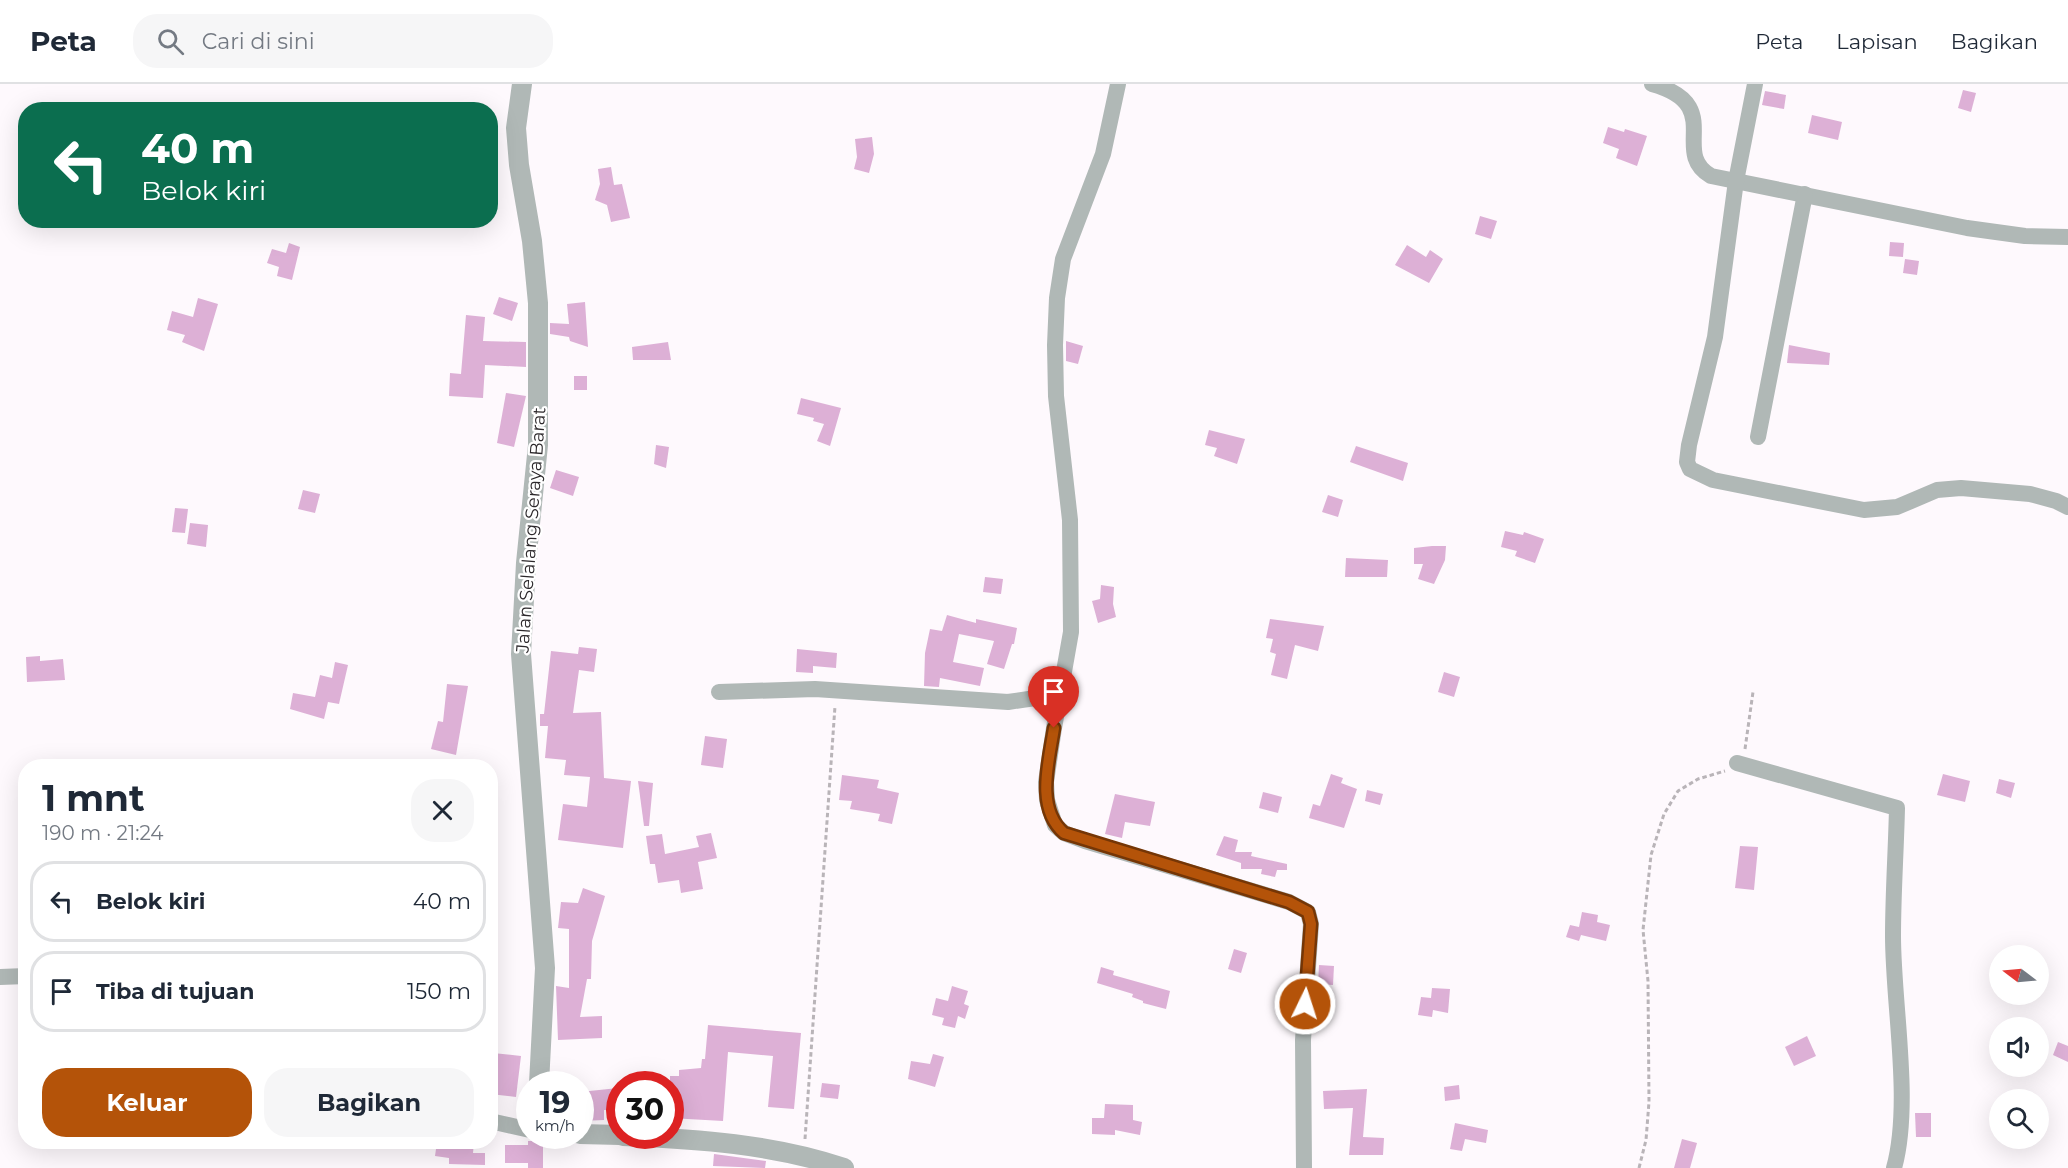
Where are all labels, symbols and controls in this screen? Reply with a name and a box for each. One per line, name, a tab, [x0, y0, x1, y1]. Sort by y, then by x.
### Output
search box	[133, 14, 553, 68]
text: Peta	[30, 24, 97, 58]
icon: search	[154, 25, 187, 58]
text: Cari di sini	[202, 28, 315, 55]
text: Peta	[1755, 29, 1803, 54]
text: Lapisan	[1836, 29, 1918, 54]
text: Bagikan	[1951, 29, 2038, 54]
text: 40 m	[141, 122, 254, 174]
icon: left	[42, 126, 120, 204]
text: Belok kiri	[141, 174, 266, 207]
street label: Jalan Selalang Seraya Barat	[511, 406, 551, 655]
pin	[1028, 666, 1079, 728]
icon: arrive	[1037, 675, 1070, 708]
text: 1 mnt	[42, 776, 145, 820]
button: close	[411, 779, 474, 842]
text: 190 m · 21:24	[42, 821, 164, 845]
icon: left	[45, 885, 78, 918]
text: Belok kiri	[96, 888, 205, 915]
text: 40 m	[413, 888, 471, 915]
north arrow	[1989, 945, 2049, 1005]
map controls	[1989, 945, 2049, 1149]
position arrow	[1273, 972, 1337, 1036]
icon: arrive	[45, 975, 78, 1008]
text: Tiba di tujuan	[96, 978, 254, 1005]
text: 150 m	[407, 978, 471, 1005]
button: sound	[1989, 1017, 2049, 1077]
button: Keluar	[42, 1068, 252, 1137]
button: Bagikan	[264, 1068, 474, 1137]
speed limit sign: 30	[606, 1071, 684, 1149]
text: 19	[540, 1084, 570, 1121]
button: search	[1989, 1089, 2049, 1149]
text: km/h	[535, 1116, 575, 1135]

